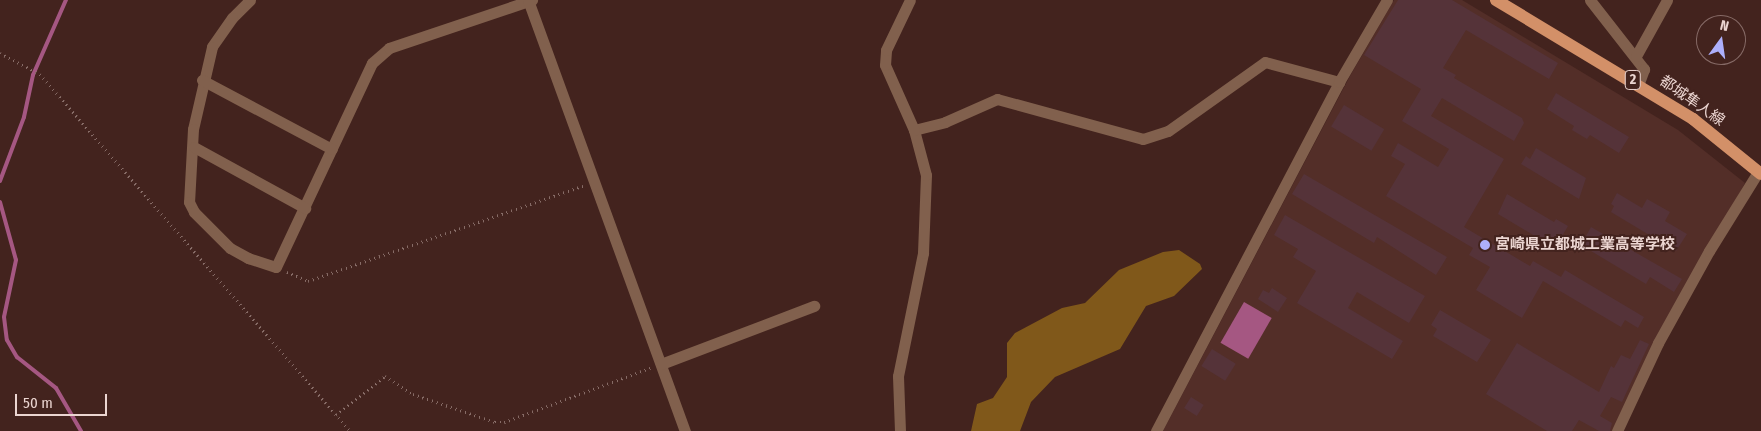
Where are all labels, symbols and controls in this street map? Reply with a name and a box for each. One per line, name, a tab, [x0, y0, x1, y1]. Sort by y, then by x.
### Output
north arrow	[1696, 15, 1746, 65]
text: N	[1718, 17, 1731, 35]
road number: 2	[1624, 68, 1642, 92]
street label: 都城隼人線	[1656, 72, 1728, 130]
place label: 宮崎県立都城工業高等学校	[1495, 236, 1675, 254]
marker: 宮崎県立都城工業高等学校	[1479, 239, 1491, 251]
scale bar	[18, 384, 110, 416]
text: 50 m	[23, 394, 53, 412]

